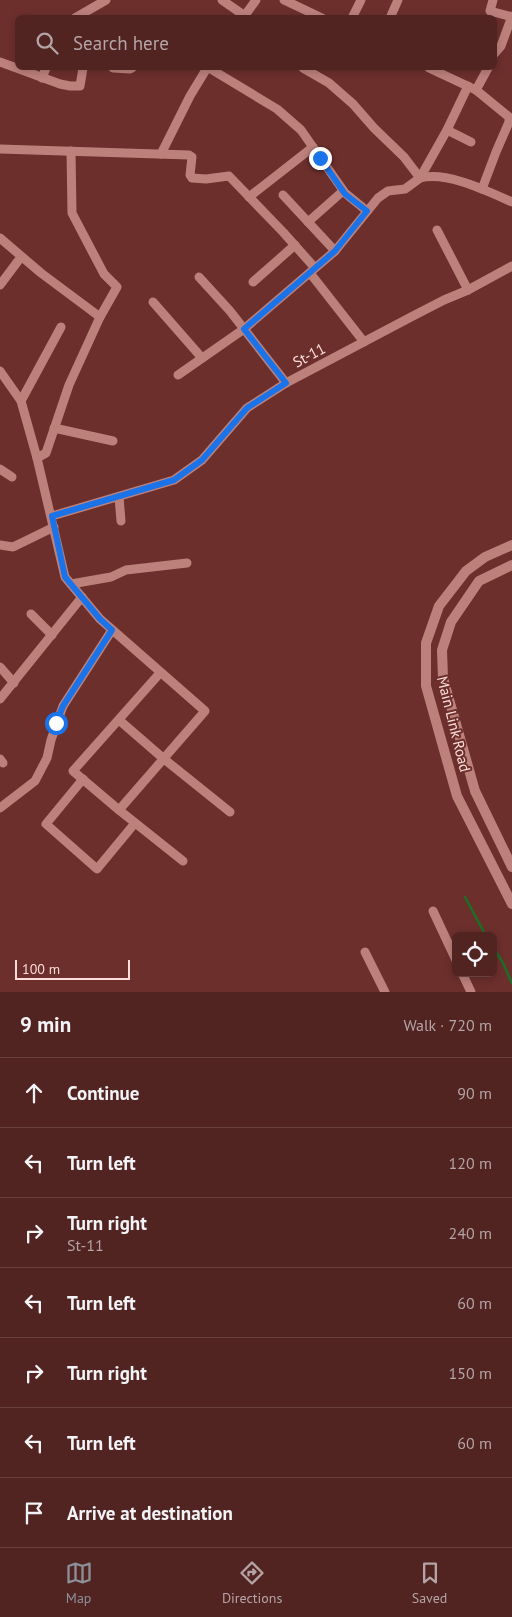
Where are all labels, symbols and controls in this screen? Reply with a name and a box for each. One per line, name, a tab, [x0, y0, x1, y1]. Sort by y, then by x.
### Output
search box	[15, 15, 497, 70]
icon: search	[33, 29, 61, 57]
text: Search here	[73, 31, 169, 55]
route end	[309, 147, 332, 170]
street label: St-11	[289, 339, 329, 371]
street label: Main Link Road	[433, 674, 475, 774]
route start	[45, 712, 68, 735]
map controls	[452, 932, 497, 977]
button: locate	[452, 932, 497, 977]
scale bar	[15, 957, 130, 980]
text: 100 m	[22, 960, 60, 978]
text: 9 min	[20, 1011, 71, 1038]
text: Walk · 720 m	[403, 1015, 492, 1035]
icon: ahead	[20, 1079, 48, 1107]
text: Continue	[67, 1081, 139, 1105]
text: 90 m	[457, 1083, 492, 1103]
icon: left	[20, 1149, 48, 1177]
text: Turn left	[67, 1151, 136, 1175]
text: 120 m	[449, 1153, 492, 1173]
text: Turn right	[67, 1211, 147, 1235]
icon: right	[20, 1219, 48, 1247]
text: 240 m	[449, 1223, 492, 1243]
text: St-11	[67, 1235, 104, 1255]
icon: left	[20, 1289, 48, 1317]
text: Turn left	[67, 1291, 136, 1315]
text: 60 m	[457, 1293, 492, 1313]
icon: right	[20, 1359, 48, 1387]
text: Turn right	[67, 1361, 147, 1385]
text: 150 m	[449, 1363, 492, 1383]
icon: left	[20, 1429, 48, 1457]
text: Turn left	[67, 1431, 136, 1455]
text: 60 m	[457, 1433, 492, 1453]
icon: arrive	[20, 1499, 48, 1527]
text: Arrive at destination	[67, 1501, 233, 1525]
tab: Map	[65, 1559, 93, 1607]
tab: Directions	[222, 1559, 282, 1607]
tab: Saved	[412, 1559, 447, 1607]

